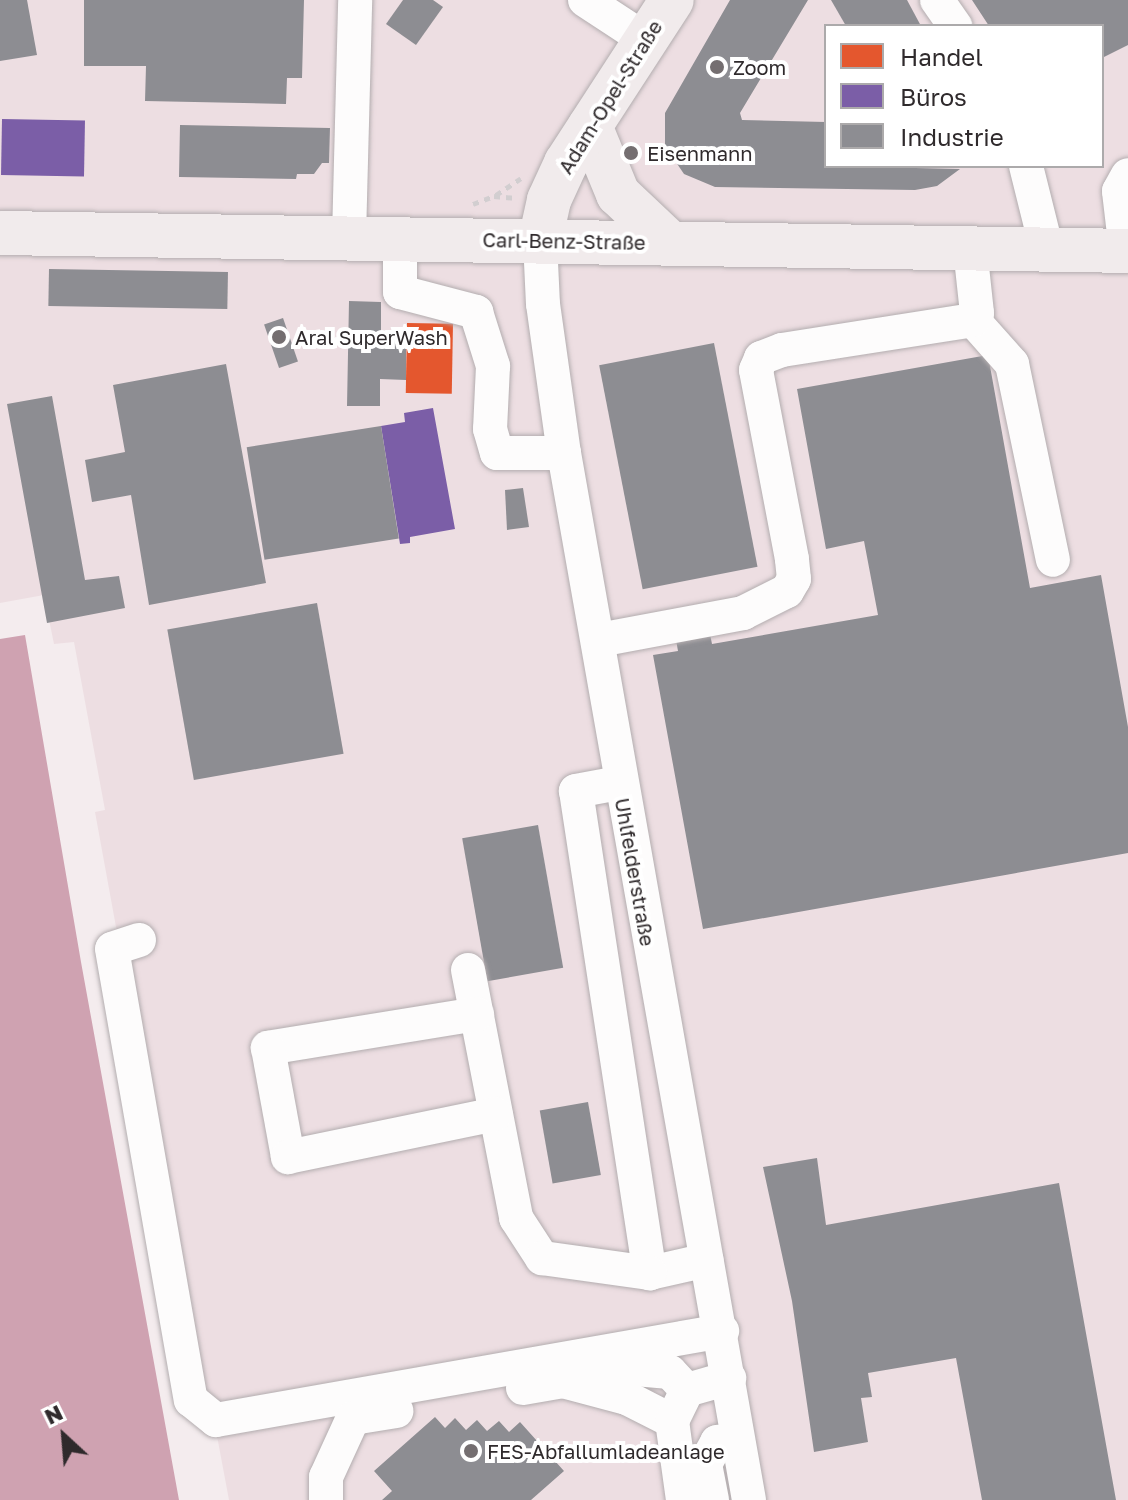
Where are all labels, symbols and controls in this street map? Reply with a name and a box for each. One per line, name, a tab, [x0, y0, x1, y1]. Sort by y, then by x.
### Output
street label: Adam-Opel-Straße	[553, 16, 667, 178]
legend	[824, 24, 1104, 168]
text: Handel	[900, 42, 983, 71]
place label: Zoom	[733, 55, 786, 79]
marker: Zoom	[708, 58, 726, 76]
text: Büros	[900, 82, 967, 111]
text: Industrie	[900, 122, 1004, 151]
place label: Eisenmann	[647, 141, 753, 165]
marker: Eisenmann	[622, 144, 640, 162]
street label: Carl-Benz-Straße	[482, 228, 646, 254]
place label: Aral SuperWash	[295, 325, 448, 349]
marker: Aral SuperWash	[270, 328, 288, 346]
street label: Uhlfelderstraße	[610, 796, 660, 948]
north arrow	[24, 1396, 104, 1476]
text: N	[40, 1398, 67, 1430]
place label: FES-Abfallumladeanlage	[487, 1439, 725, 1463]
marker: FES-Abfallumladeanlage	[462, 1442, 480, 1460]

